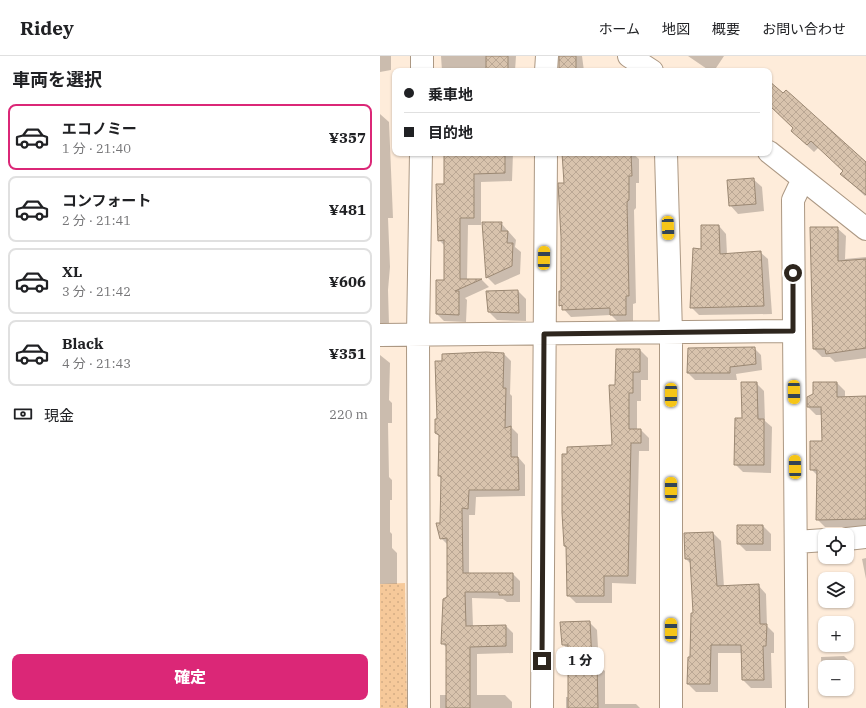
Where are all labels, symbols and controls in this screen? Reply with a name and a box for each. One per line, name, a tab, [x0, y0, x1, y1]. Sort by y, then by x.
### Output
text: Ridey	[20, 16, 74, 40]
text: ホーム	[598, 20, 640, 38]
text: 地図	[662, 20, 690, 38]
text: 概要	[712, 20, 740, 38]
text: お問い合わせ	[762, 20, 846, 38]
text: 車両を選択	[12, 68, 102, 91]
text: 乗車地	[428, 85, 473, 104]
icon: car	[14, 119, 50, 155]
text: エコノミー	[62, 119, 137, 138]
text: 目的地	[428, 123, 473, 142]
text: ¥357	[329, 128, 366, 147]
text: 1 分 · 21:40	[62, 140, 131, 157]
icon: car	[14, 191, 50, 227]
text: コンフォート	[62, 191, 152, 210]
text: ¥481	[329, 200, 366, 219]
text: 2 分 · 21:41	[62, 212, 131, 229]
car	[662, 216, 674, 240]
car	[538, 246, 550, 270]
text: XL	[62, 262, 82, 281]
icon: car	[14, 263, 50, 299]
route start	[784, 264, 802, 282]
text: ¥606	[329, 272, 366, 291]
text: 3 分 · 21:42	[62, 283, 131, 300]
text: Black	[62, 334, 103, 353]
icon: car	[14, 335, 50, 371]
text: ¥351	[329, 344, 366, 363]
text: 4 分 · 21:43	[62, 355, 131, 372]
car	[788, 380, 800, 404]
car	[665, 383, 677, 407]
icon: cash	[12, 403, 34, 425]
text: 現金	[44, 406, 74, 425]
text: 220 m	[329, 406, 368, 423]
car	[789, 455, 801, 479]
car	[665, 477, 677, 501]
map controls	[818, 528, 854, 696]
button: locate	[818, 528, 854, 564]
button: layers	[818, 572, 854, 608]
button: +	[818, 616, 854, 652]
car	[665, 618, 677, 642]
callout: 1 分	[556, 647, 604, 675]
route end	[533, 652, 551, 670]
text: 1 分	[568, 652, 592, 669]
button: 確定	[12, 654, 368, 700]
button: −	[818, 660, 854, 696]

